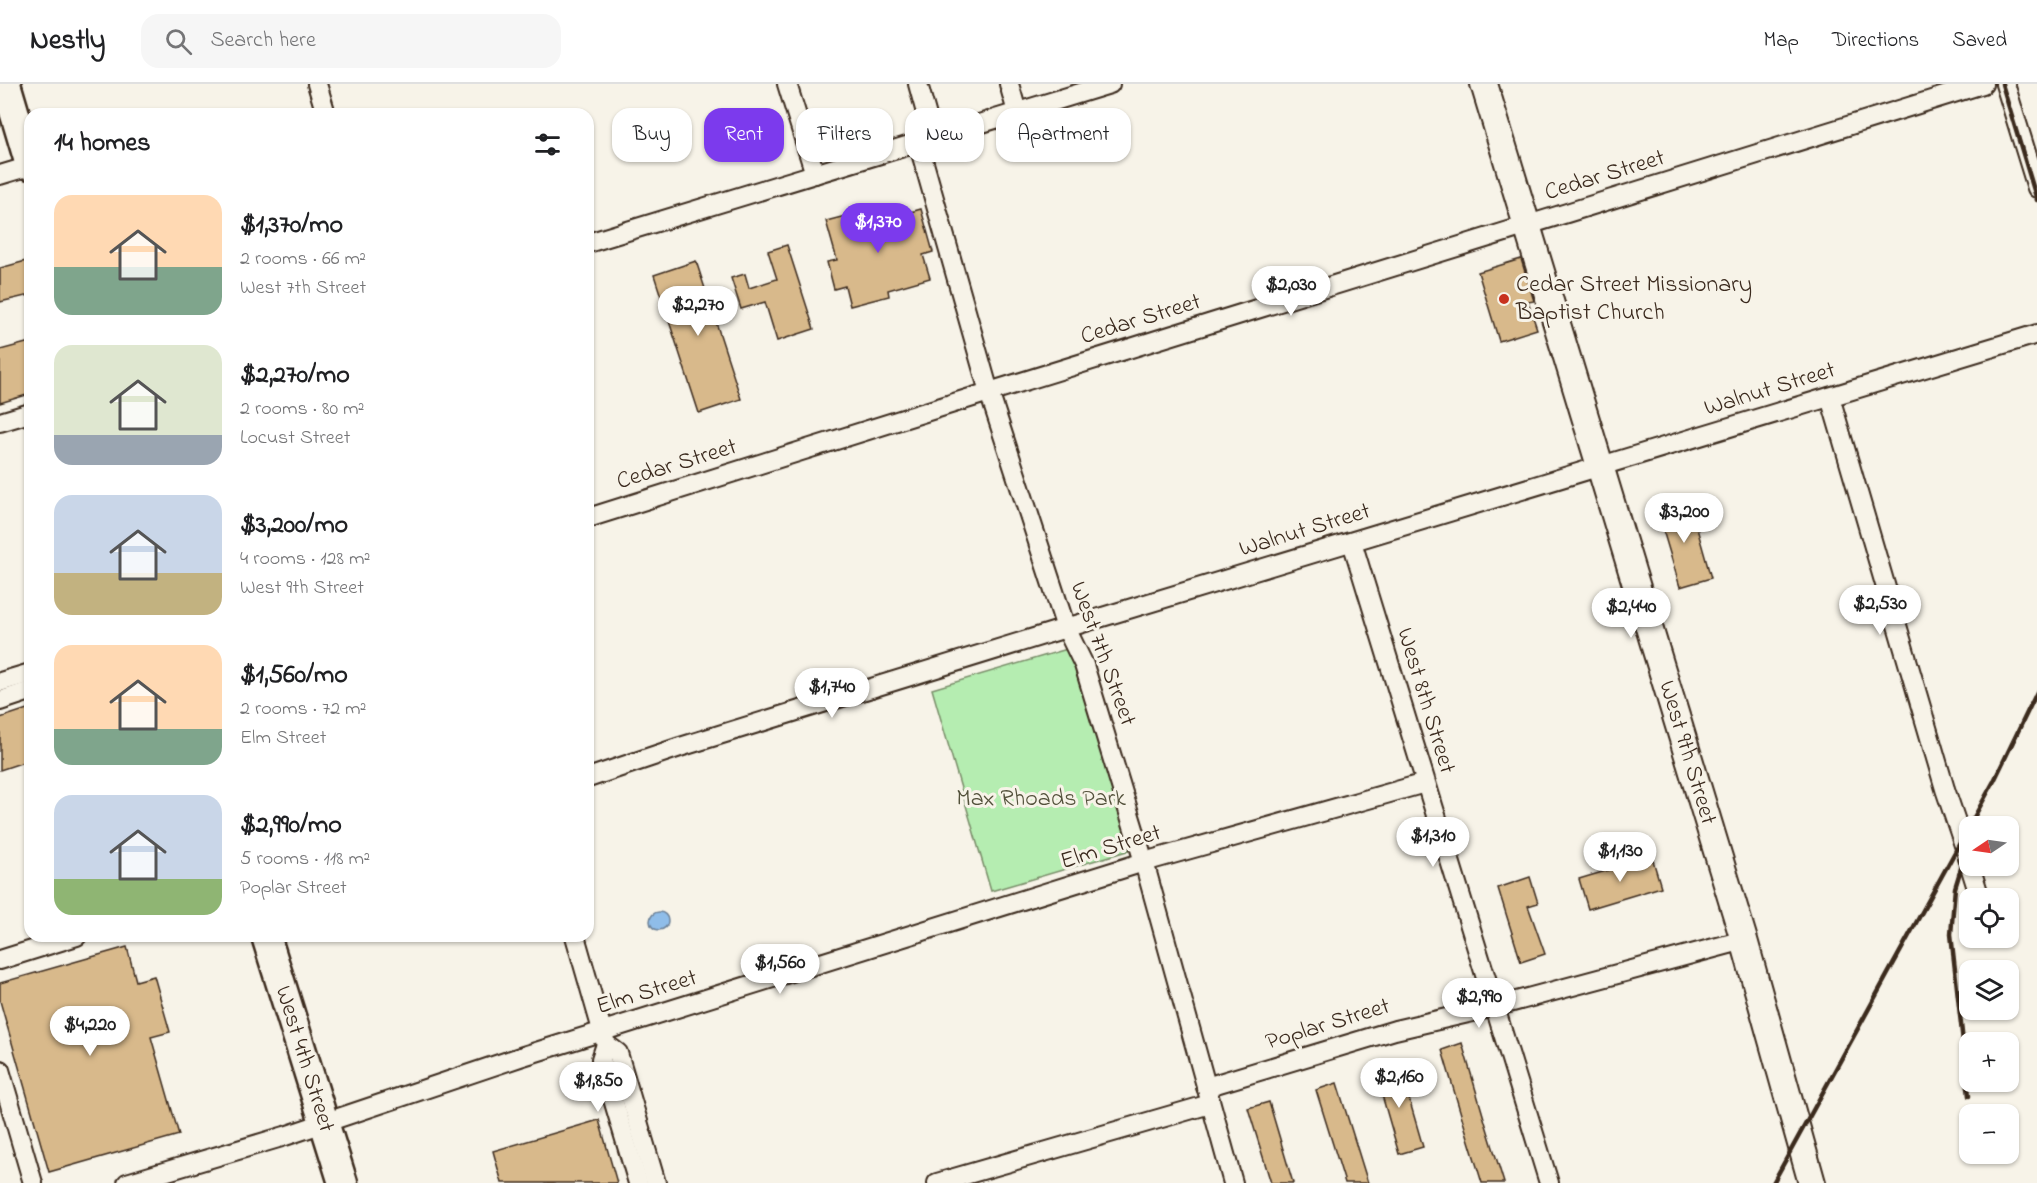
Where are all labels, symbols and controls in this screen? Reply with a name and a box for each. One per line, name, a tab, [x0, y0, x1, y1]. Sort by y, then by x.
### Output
search box	[141, 14, 561, 68]
text: Nestly	[30, 21, 105, 62]
icon: search	[162, 25, 195, 58]
text: Search here	[210, 25, 316, 57]
text: Map	[1763, 26, 1799, 56]
text: Directions	[1832, 26, 1919, 56]
text: Saved	[1952, 26, 2007, 56]
chip: Buy	[612, 108, 692, 162]
chip: Rent	[704, 108, 784, 162]
chip: Filters	[796, 108, 893, 162]
chip: New	[905, 108, 984, 162]
chip: Apartment	[996, 108, 1131, 162]
text: 14 homes	[54, 125, 150, 163]
icon: filters	[531, 128, 564, 161]
street label: Cedar Street	[1540, 141, 1670, 211]
pin: $1,370	[829, 203, 927, 254]
text: $1,370/mo	[240, 207, 343, 245]
text: $1,370	[854, 208, 902, 237]
icon: home	[102, 219, 174, 291]
text: 2 rooms · 66 m²	[240, 245, 366, 274]
pin: $2,030	[1242, 266, 1340, 317]
place label: Cedar Street Missionary Baptist Church	[1515, 268, 1752, 331]
text: $2,030	[1265, 271, 1317, 300]
text: West 7th Street	[240, 274, 366, 303]
street label: Cedar Street	[1076, 285, 1206, 355]
pin: $2,270	[649, 286, 747, 337]
text: $2,270	[672, 291, 724, 320]
marker: Cedar Street Missionary Baptist Church	[1497, 292, 1511, 306]
street label: Walnut Street	[1700, 353, 1840, 427]
text: $2,270/mo	[240, 357, 350, 395]
icon: home	[102, 369, 174, 441]
text: 2 rooms · 80 m²	[240, 395, 365, 424]
text: Locust Street	[240, 424, 350, 453]
street label: Cedar Street	[612, 430, 742, 500]
pin: $3,200	[1635, 493, 1733, 544]
street label: Walnut Street	[1235, 494, 1375, 568]
text: $3,200	[1658, 498, 1710, 527]
text: $3,200/mo	[240, 507, 348, 545]
icon: home	[102, 519, 174, 591]
text: 4 rooms · 128 m²	[240, 545, 370, 574]
text: West 9th Street	[240, 574, 364, 603]
street label: West 7th Street	[1060, 577, 1144, 731]
pin: $2,530	[1831, 585, 1929, 636]
pin: $2,440	[1582, 588, 1680, 639]
text: $2,530	[1853, 590, 1907, 619]
text: $2,440	[1606, 593, 1656, 622]
street label: West 8th Street	[1386, 624, 1464, 778]
text: $1,560/mo	[240, 657, 348, 695]
pin: $1,740	[783, 668, 881, 719]
icon: home	[102, 669, 174, 741]
text: $1,740	[808, 673, 856, 702]
street label: West 9th Street	[1649, 676, 1726, 829]
text: 2 rooms · 72 m²	[240, 695, 367, 724]
text: Elm Street	[240, 724, 326, 753]
park label: Max Rhoads Park	[956, 782, 1126, 817]
text: $2,990/mo	[240, 807, 342, 845]
street label: Elm Street	[1056, 816, 1166, 880]
north arrow	[1959, 816, 2019, 876]
map controls	[1959, 816, 2019, 1164]
pin: $1,310	[1384, 817, 1482, 868]
icon: home	[102, 819, 174, 891]
text: $1,310	[1410, 822, 1456, 851]
pin: $1,130	[1571, 832, 1669, 883]
text: $1,130	[1597, 837, 1643, 866]
text: 5 rooms · 118 m²	[240, 845, 370, 874]
text: Poplar Street	[240, 874, 347, 903]
button: locate	[1959, 888, 2019, 948]
pin: $1,560	[731, 944, 829, 995]
text: $1,560	[755, 949, 805, 978]
button: layers	[1959, 960, 2019, 1020]
street label: Elm Street	[592, 961, 702, 1025]
pin: $2,990	[1430, 978, 1528, 1029]
street label: West 4th Street	[265, 982, 344, 1137]
text: $2,990	[1456, 983, 1502, 1012]
street label: Poplar Street	[1262, 990, 1394, 1060]
pin: $4,220	[41, 1006, 139, 1057]
text: $4,220	[64, 1011, 116, 1040]
button: +	[1959, 1032, 2019, 1092]
pin: $2,160	[1350, 1058, 1448, 1109]
pin: $1,850	[549, 1062, 647, 1113]
text: $2,160	[1374, 1063, 1424, 1092]
text: $1,850	[573, 1067, 623, 1096]
button: −	[1959, 1104, 2019, 1164]

